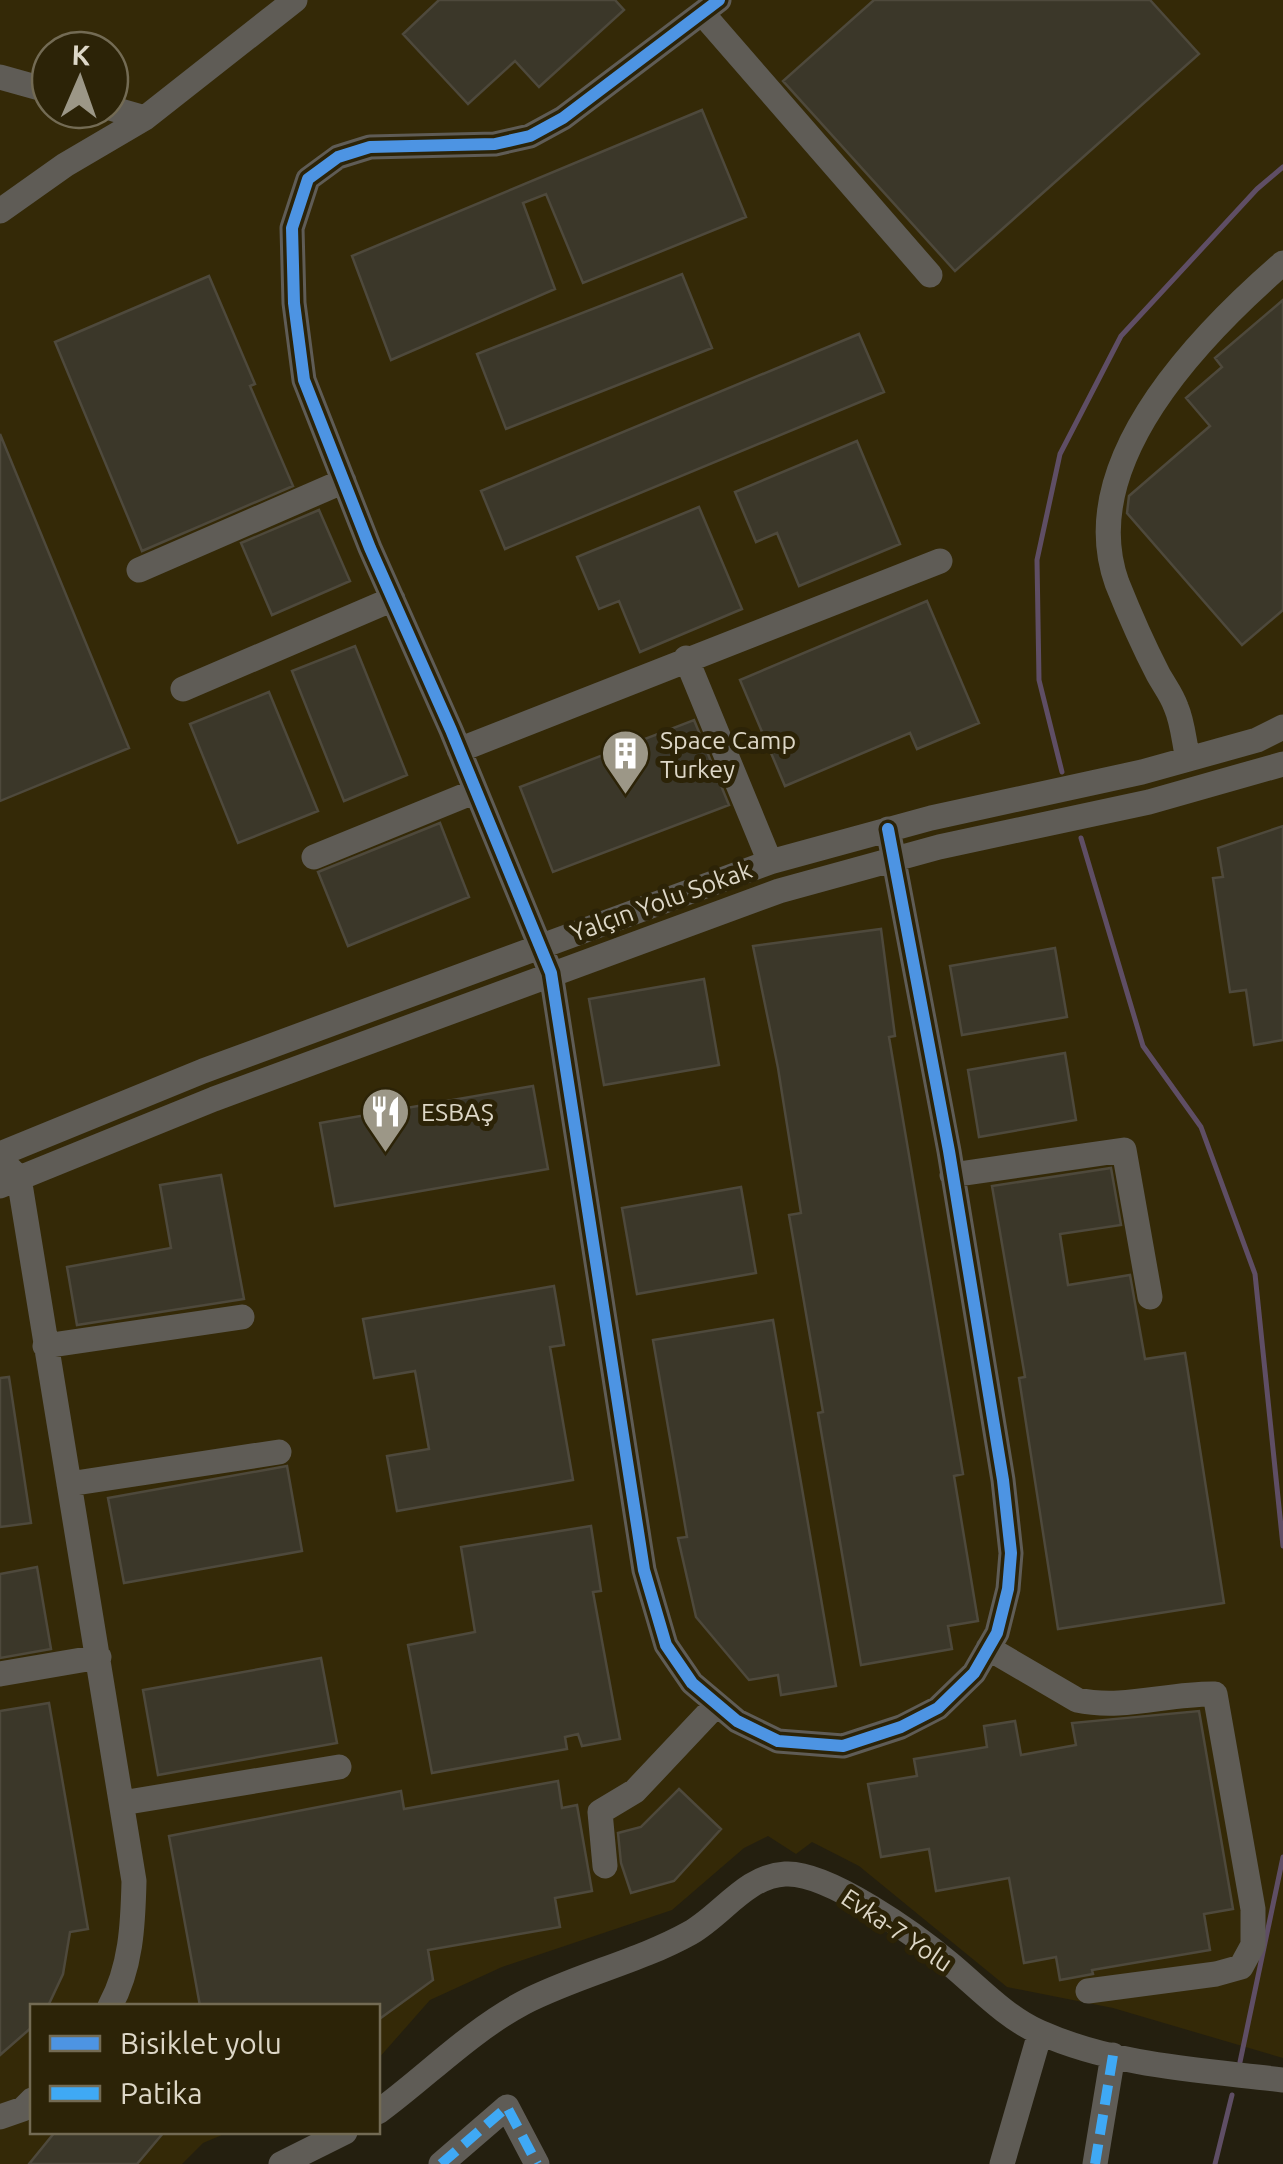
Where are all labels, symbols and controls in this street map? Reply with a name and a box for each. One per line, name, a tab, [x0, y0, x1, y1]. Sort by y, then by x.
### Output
north arrow	[30, 30, 130, 130]
text: K	[71, 39, 91, 70]
place label: Space Camp Turkey	[660, 726, 796, 783]
building icon: Space Camp Turkey	[599, 728, 651, 796]
street label: Yalçın Yolu Sokak	[566, 855, 756, 947]
restaurant icon: ESBAŞ	[360, 1086, 412, 1154]
place label: ESBAŞ	[421, 1098, 494, 1126]
street label: Evka-7 Yolu	[836, 1883, 958, 1977]
legend	[30, 2004, 380, 2134]
text: Bisiklet yolu	[120, 2026, 282, 2060]
text: Patika	[120, 2076, 203, 2110]

